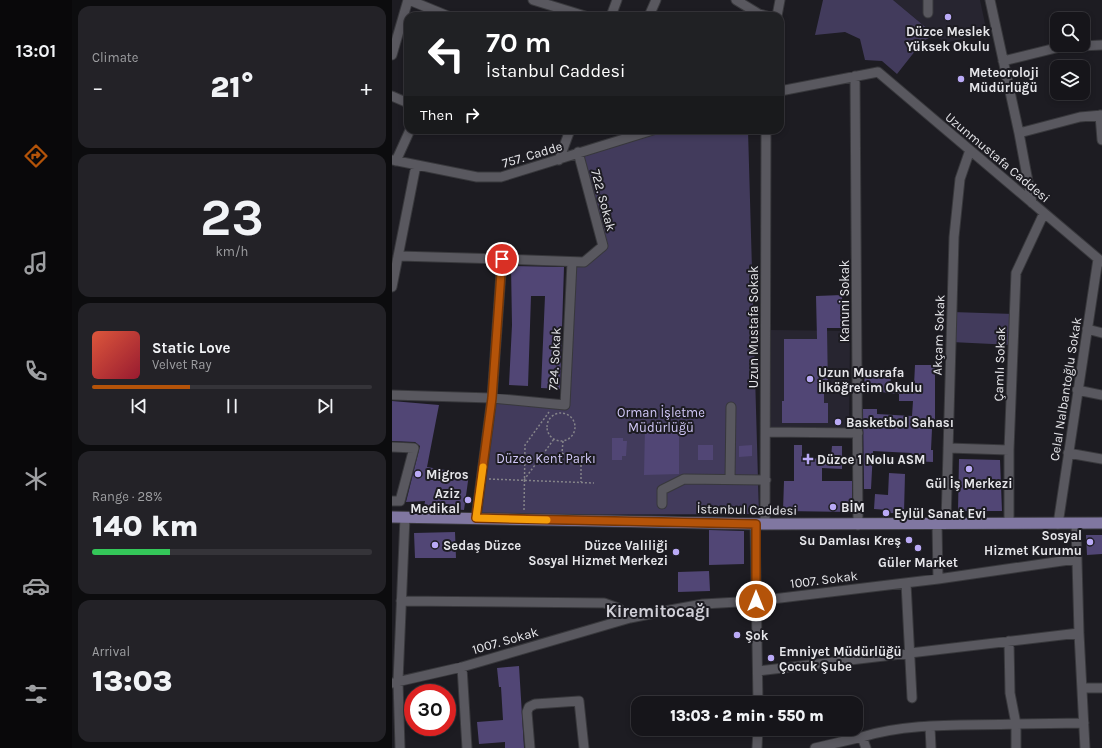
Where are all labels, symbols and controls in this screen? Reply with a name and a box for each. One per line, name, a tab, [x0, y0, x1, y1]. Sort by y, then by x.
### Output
marker: Düzce Meslek Yüksek Okulu	[943, 12, 953, 22]
map controls	[1050, 12, 1090, 100]
button: search	[1050, 12, 1090, 52]
place label: Düzce Meslek Yüksek Okulu	[906, 24, 990, 54]
text: 70 m	[486, 26, 551, 59]
icon: left	[420, 28, 472, 80]
text: 13:01	[16, 40, 56, 62]
text: Climate	[92, 50, 138, 65]
text: İstanbul Caddesi	[486, 60, 625, 82]
button: layers	[1050, 60, 1090, 100]
place label: Meteoroloji Müdürlüğü	[969, 65, 1039, 95]
text: 21°	[210, 69, 254, 105]
marker: Meteoroloji Müdürlüğü	[956, 74, 966, 84]
text: −	[92, 75, 104, 101]
text: +	[360, 75, 372, 101]
icon: right	[461, 104, 483, 126]
text: Then	[420, 106, 453, 124]
street label: Uzunmustafa Caddesi	[942, 109, 1053, 206]
street label: 757. Cadde	[500, 138, 564, 171]
icon: directions	[22, 142, 50, 170]
street label: 722. Sokak	[588, 168, 619, 233]
text: 23	[200, 187, 264, 248]
pin	[485, 242, 519, 276]
text: km/h	[216, 244, 248, 259]
icon: arrive	[491, 248, 513, 270]
icon: music	[22, 249, 50, 277]
street label: Kanuni Sokak	[837, 260, 852, 342]
street label: Uzun Mustafa Sokak	[746, 266, 761, 388]
street label: Akçam Sokak	[930, 294, 947, 376]
street label: Celal Nalbantoğlu Sokak	[1047, 316, 1084, 462]
street label: Çamlı Sokak	[991, 326, 1008, 402]
street label: 724. Sokak	[545, 327, 564, 391]
text: Static Love	[152, 339, 230, 357]
icon: phone	[22, 357, 50, 385]
text: Velvet Ray	[152, 357, 212, 372]
place label: Uzun Musrafa İlköğretim Okulu	[818, 365, 922, 395]
marker: Uzun Musrafa İlköğretim Okulu	[805, 374, 815, 384]
icon: previous	[128, 395, 150, 417]
icon: pause	[221, 395, 243, 417]
icon: next	[314, 395, 336, 417]
park label: Orman İşletme Müdürlüğü	[617, 405, 705, 435]
place label: Basketbol Sahası	[846, 415, 954, 430]
marker: Basketbol Sahası	[833, 417, 843, 427]
park label: Düzce Kent Parkı	[496, 451, 596, 466]
place label: Düzce 1 Nolu ASM	[817, 452, 925, 467]
marker: Düzce 1 Nolu ASM	[802, 453, 814, 465]
marker: Gül İş Merkezi	[964, 464, 974, 474]
icon: climate	[22, 465, 50, 493]
place label: Migros	[426, 467, 469, 482]
marker: Migros	[413, 469, 423, 479]
place label: Gül İş Merkezi	[926, 475, 1012, 491]
place label: Aziz Medikal	[410, 486, 460, 516]
text: Range · 28%	[92, 489, 162, 504]
marker: Aziz Medikal	[463, 495, 473, 505]
place label: BİM	[841, 499, 865, 515]
street label: İstanbul Caddesi	[697, 501, 797, 518]
marker: BİM	[828, 502, 838, 512]
place label: Eylül Sanat Evi	[894, 506, 986, 521]
text: 140 km	[92, 508, 198, 544]
marker: Eylül Sanat Evi	[881, 508, 891, 518]
place label: Sosyal Hizmet Kurumu	[984, 528, 1082, 558]
place label: Su Damlası Kreş	[799, 533, 901, 548]
marker: Su Damlası Kreş	[904, 535, 914, 545]
marker: Sosyal Hizmet Kurumu	[1085, 537, 1095, 547]
place label: Sedaş Düzce	[443, 538, 521, 553]
place label: Düzce Valiliği Sosyal Hizmet Merkezi	[528, 538, 668, 568]
marker: Sedaş Düzce	[430, 540, 440, 550]
marker: Güler Market	[913, 543, 923, 553]
marker: Düzce Valiliği Sosyal Hizmet Merkezi	[671, 547, 681, 557]
place label: Güler Market	[878, 555, 958, 570]
street label: 1007. Sokak	[789, 568, 859, 591]
icon: car	[22, 572, 50, 600]
position arrow	[735, 580, 777, 622]
district label: Kiremitocağı	[606, 601, 710, 621]
street label: 1007. Sokak	[470, 624, 540, 657]
place label: Şok	[745, 628, 769, 643]
marker: Şok	[732, 630, 742, 640]
text: Arrival	[92, 644, 130, 659]
place label: Emniyet Müdürlüğü Çocuk Şube	[779, 644, 902, 674]
marker: Emniyet Müdürlüğü Çocuk Şube	[766, 653, 776, 663]
text: 13:03	[92, 663, 172, 699]
icon: filters	[22, 680, 50, 708]
speed limit sign: 30	[404, 684, 456, 736]
text: 13:03 · 2 min · 550 m	[670, 707, 824, 725]

